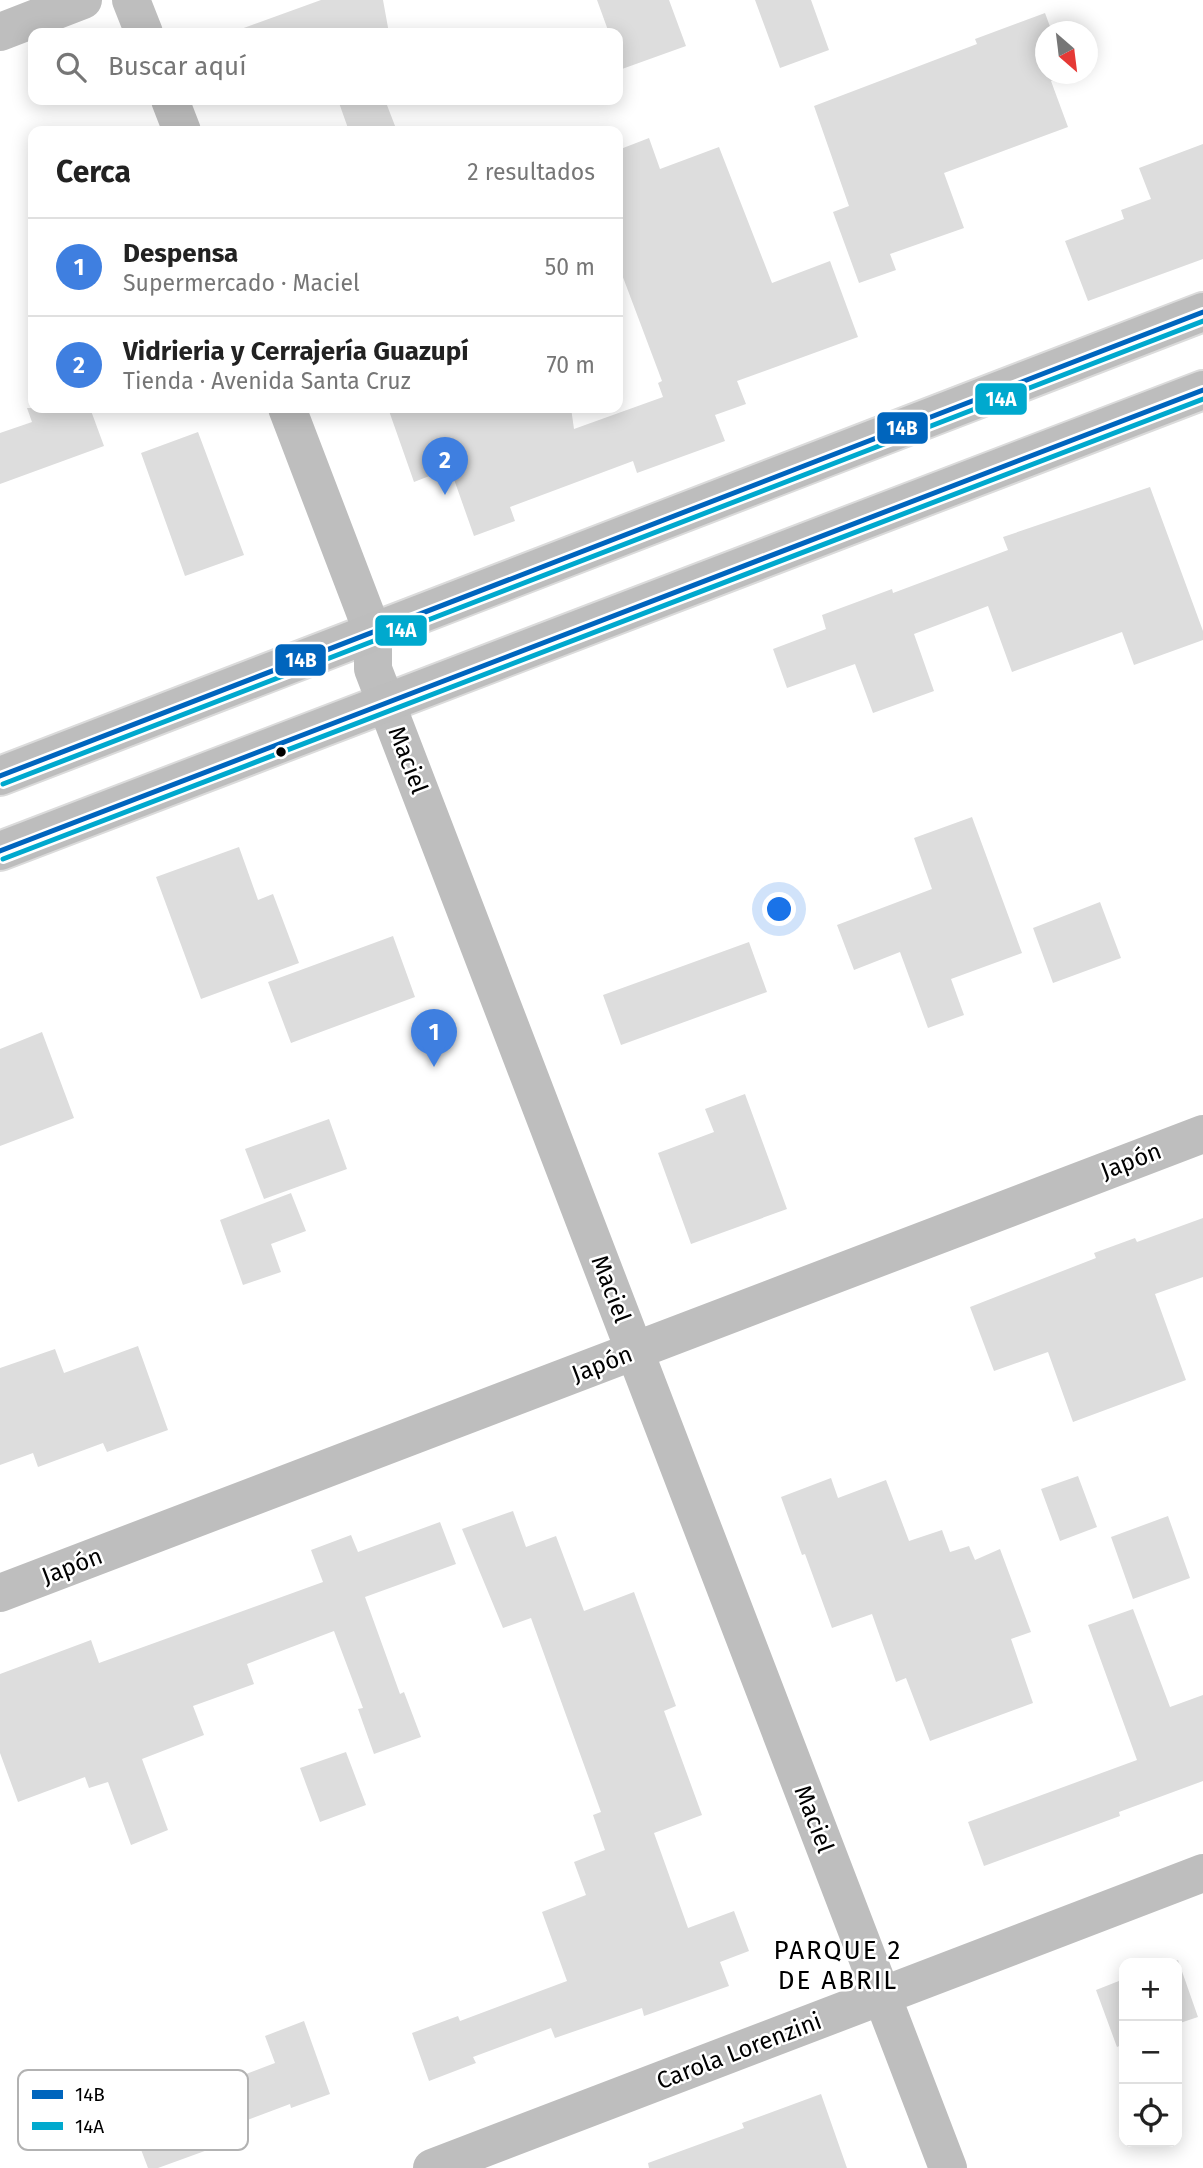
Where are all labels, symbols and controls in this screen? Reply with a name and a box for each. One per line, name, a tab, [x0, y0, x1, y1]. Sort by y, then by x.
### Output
north arrow	[1035, 21, 1098, 84]
search box	[28, 28, 623, 105]
icon: search	[52, 48, 90, 86]
text: Buscar aquí	[108, 51, 246, 82]
text: Cerca	[56, 154, 131, 190]
text: 2 resultados	[467, 158, 595, 186]
text: Despensa	[123, 238, 238, 269]
text: 1	[74, 253, 84, 281]
text: 50 m	[545, 253, 595, 281]
text: Supermercado · Maciel	[123, 269, 360, 297]
text: Vidrieria y Cerrajería Guazupí	[123, 336, 469, 367]
text: 2	[73, 351, 85, 379]
text: 70 m	[546, 351, 595, 379]
text: Tienda · Avenida Santa Cruz	[123, 367, 411, 395]
line badge: 14A	[974, 382, 1028, 416]
text: 14A	[986, 388, 1017, 411]
line badge: 14B	[876, 411, 929, 445]
text: 14B	[886, 417, 918, 440]
pin: 2	[422, 437, 468, 495]
line badge: 14A	[374, 614, 428, 647]
text: 14A	[386, 619, 417, 642]
line badge: 14B	[274, 643, 327, 677]
text: 14B	[285, 649, 317, 672]
street label: Maciel	[382, 722, 434, 798]
unlabelled marker	[274, 745, 288, 759]
your location	[762, 892, 796, 926]
pin: 1	[411, 1009, 457, 1067]
street label: Japón	[1097, 1137, 1165, 1185]
street label: Maciel	[585, 1251, 637, 1327]
street label: Japón	[568, 1340, 636, 1388]
street label: Japón	[38, 1542, 106, 1590]
street label: Maciel	[788, 1781, 840, 1857]
district label: PARQUE 2 DE ABRIL	[774, 1935, 902, 1996]
map controls	[1119, 1958, 1182, 2147]
button: +	[1119, 1958, 1182, 2021]
street label: Carola Lorenzini	[653, 2007, 825, 2095]
button: −	[1119, 2021, 1182, 2084]
legend	[18, 2070, 248, 2150]
text: 14B	[75, 2083, 105, 2106]
button: locate	[1119, 2084, 1182, 2147]
text: 14A	[75, 2115, 104, 2138]

